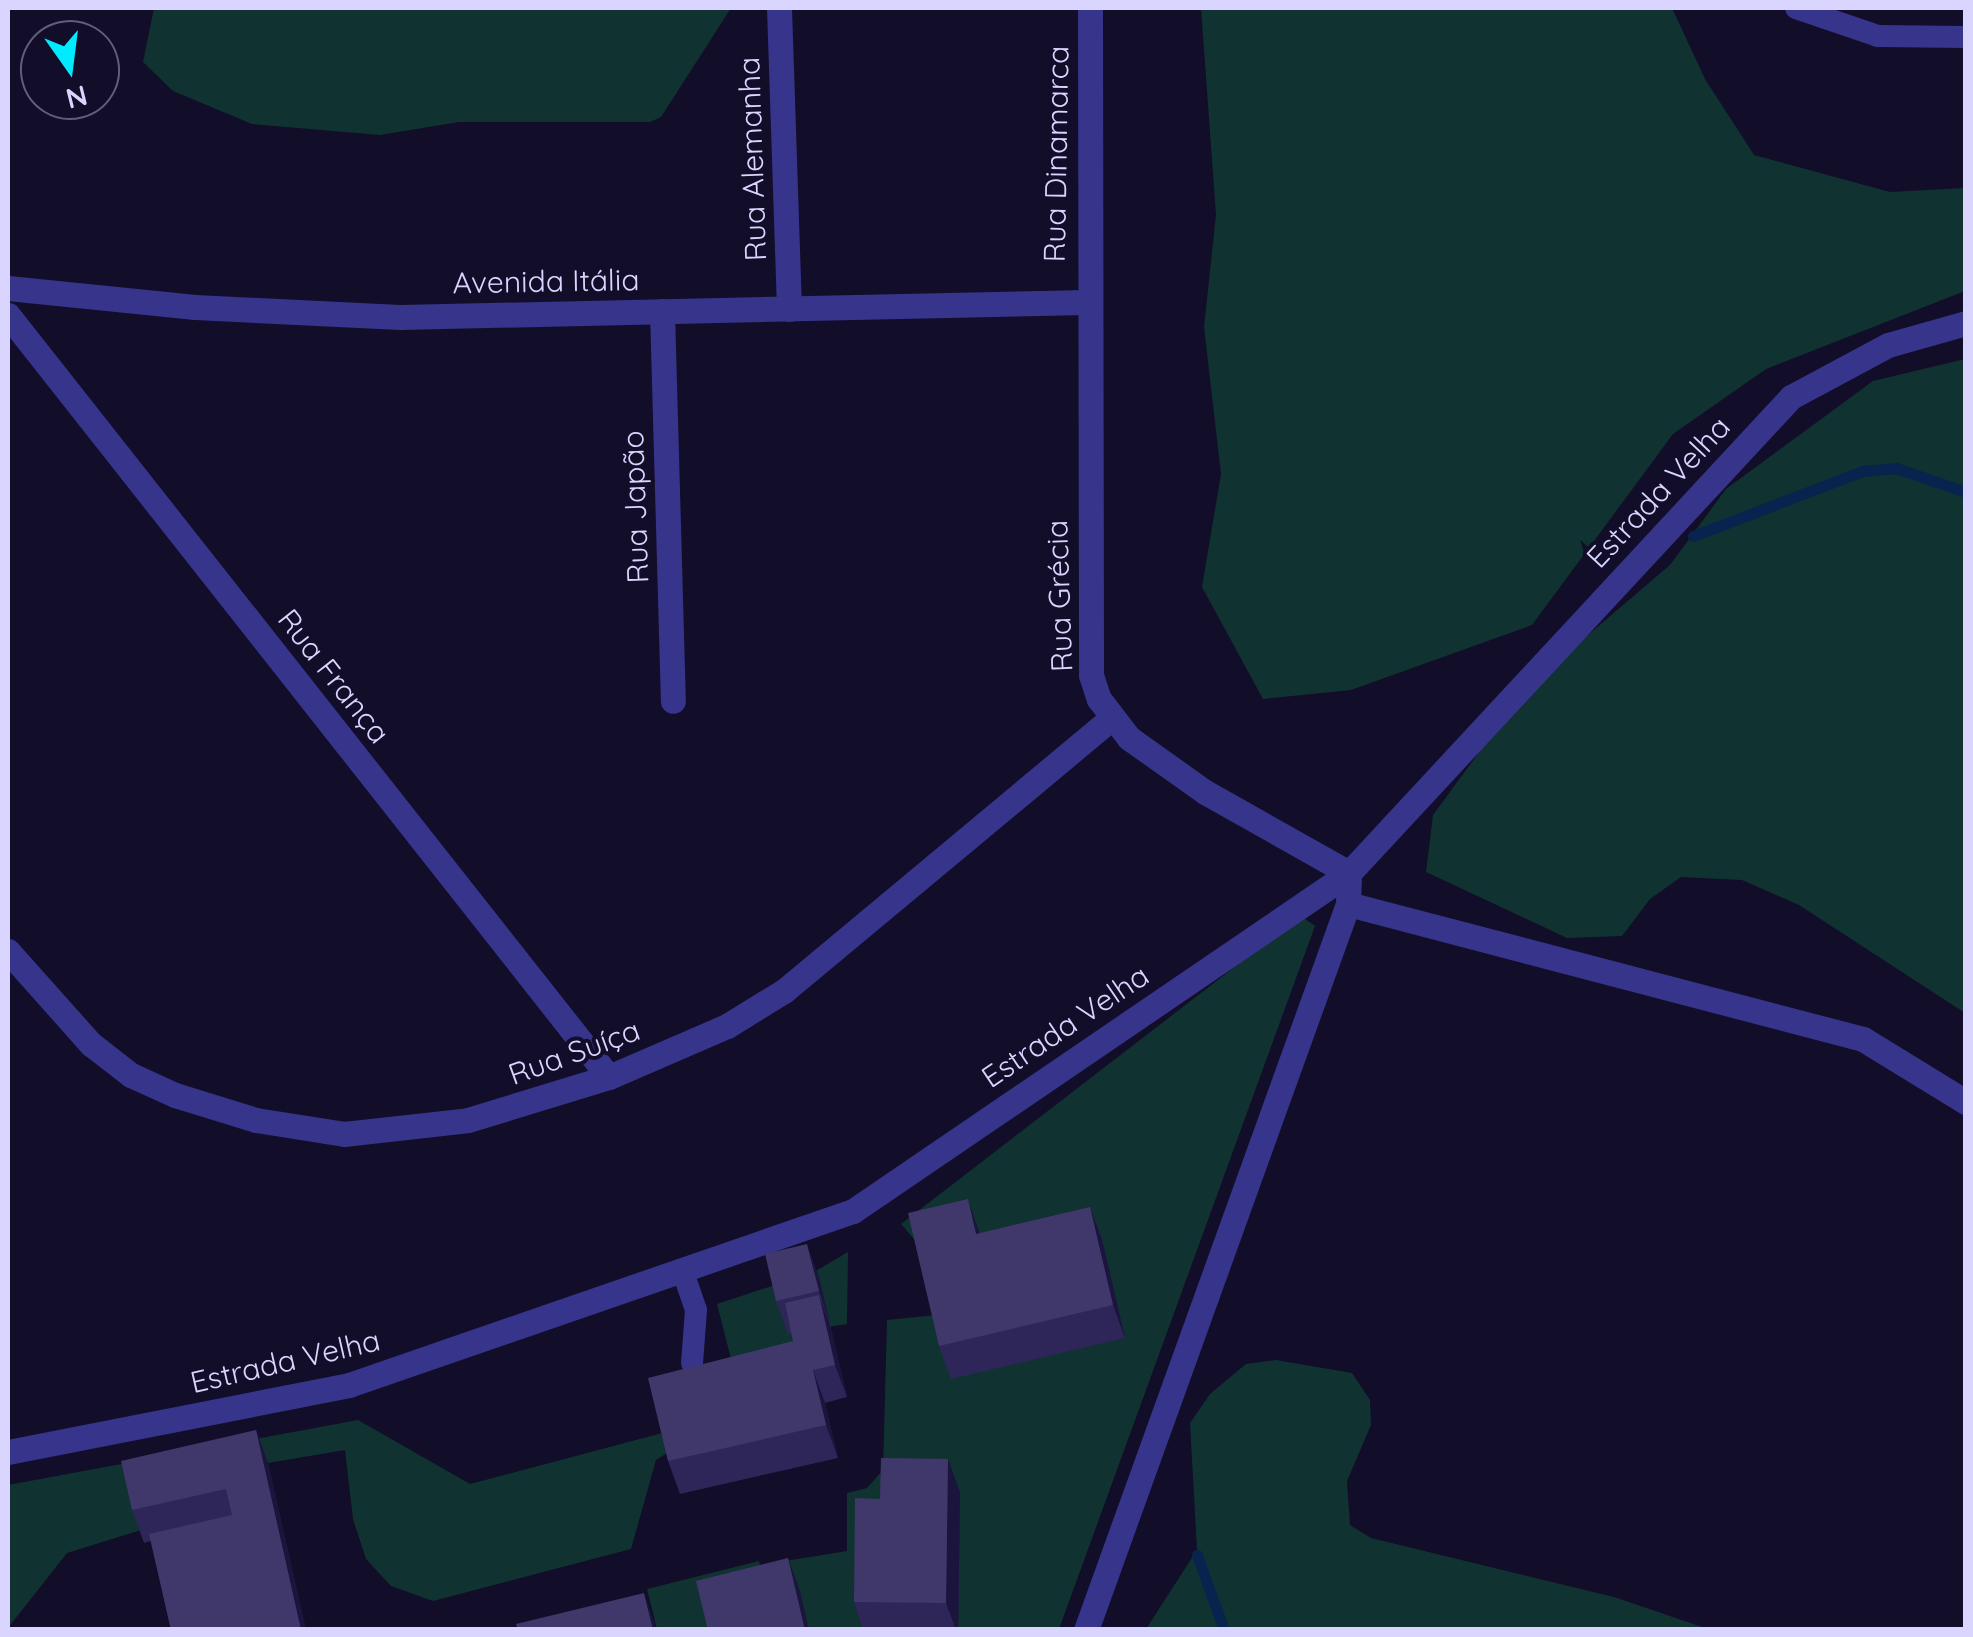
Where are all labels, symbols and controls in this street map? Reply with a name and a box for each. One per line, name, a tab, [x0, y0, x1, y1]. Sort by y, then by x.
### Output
north arrow	[20, 20, 120, 120]
street label: Rua Dinamarca	[1036, 45, 1076, 263]
street label: Rua Alemanha	[730, 56, 774, 262]
text: N	[63, 78, 91, 117]
street label: Avenida Itália	[452, 261, 640, 301]
street label: Estrada Velha	[1579, 409, 1737, 575]
street label: Rua Japão	[614, 430, 656, 584]
street label: Rua Grécia	[1038, 519, 1080, 673]
street label: Rua França	[270, 602, 398, 750]
street label: Estrada Velha	[975, 957, 1155, 1095]
street label: Rua Suíça	[503, 1012, 645, 1092]
street label: Estrada Velha	[187, 1322, 383, 1400]

